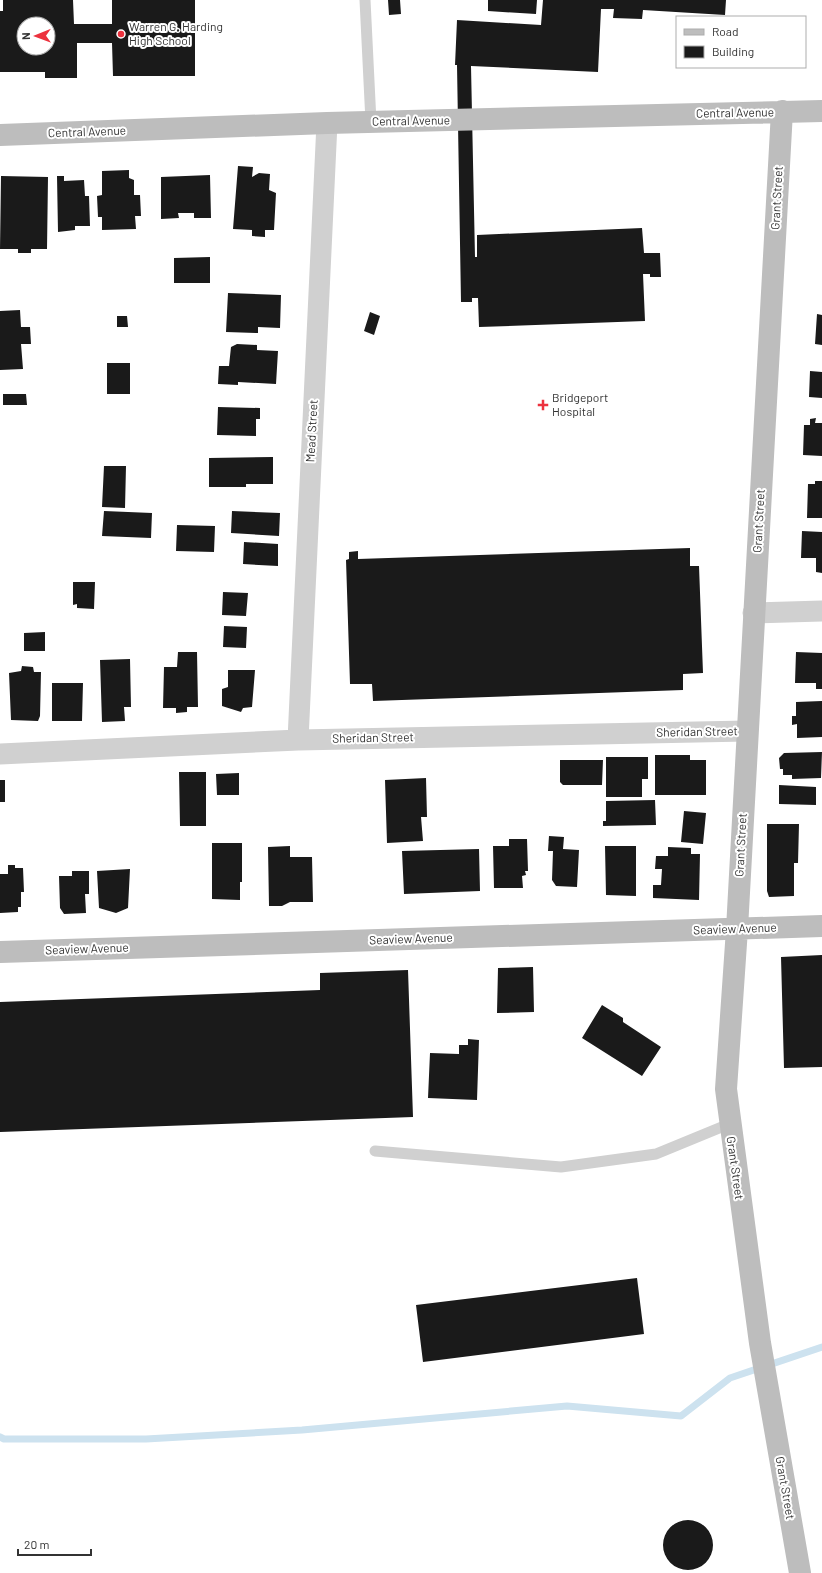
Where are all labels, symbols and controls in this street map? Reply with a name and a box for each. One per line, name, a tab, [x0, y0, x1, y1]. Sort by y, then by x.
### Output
north arrow	[16, 16, 56, 56]
legend	[676, 16, 806, 68]
place label: Warren G. Harding High School	[129, 19, 223, 47]
text: Road	[712, 24, 739, 38]
marker: Warren G. Harding High School	[116, 29, 126, 39]
text: N	[19, 32, 32, 40]
text: Building	[712, 44, 754, 58]
street label: Central Avenue	[696, 104, 774, 120]
street label: Central Avenue	[372, 112, 450, 128]
street label: Central Avenue	[48, 123, 126, 139]
street label: Grant Street	[767, 166, 785, 230]
place label: Bridgeport Hospital	[552, 390, 608, 418]
street label: Mead Street	[302, 399, 320, 463]
marker: Bridgeport Hospital	[537, 399, 549, 411]
street label: Grant Street	[749, 489, 767, 553]
street label: Sheridan Street	[656, 723, 738, 739]
street label: Sheridan Street	[332, 729, 414, 745]
street label: Grant Street	[731, 813, 749, 877]
street label: Seaview Avenue	[693, 920, 777, 936]
street label: Seaview Avenue	[369, 930, 453, 946]
street label: Seaview Avenue	[45, 940, 129, 956]
street label: Grant Street	[725, 1135, 747, 1200]
street label: Grant Street	[774, 1455, 798, 1520]
scale bar	[18, 1531, 91, 1557]
text: 20 m	[24, 1537, 50, 1551]

